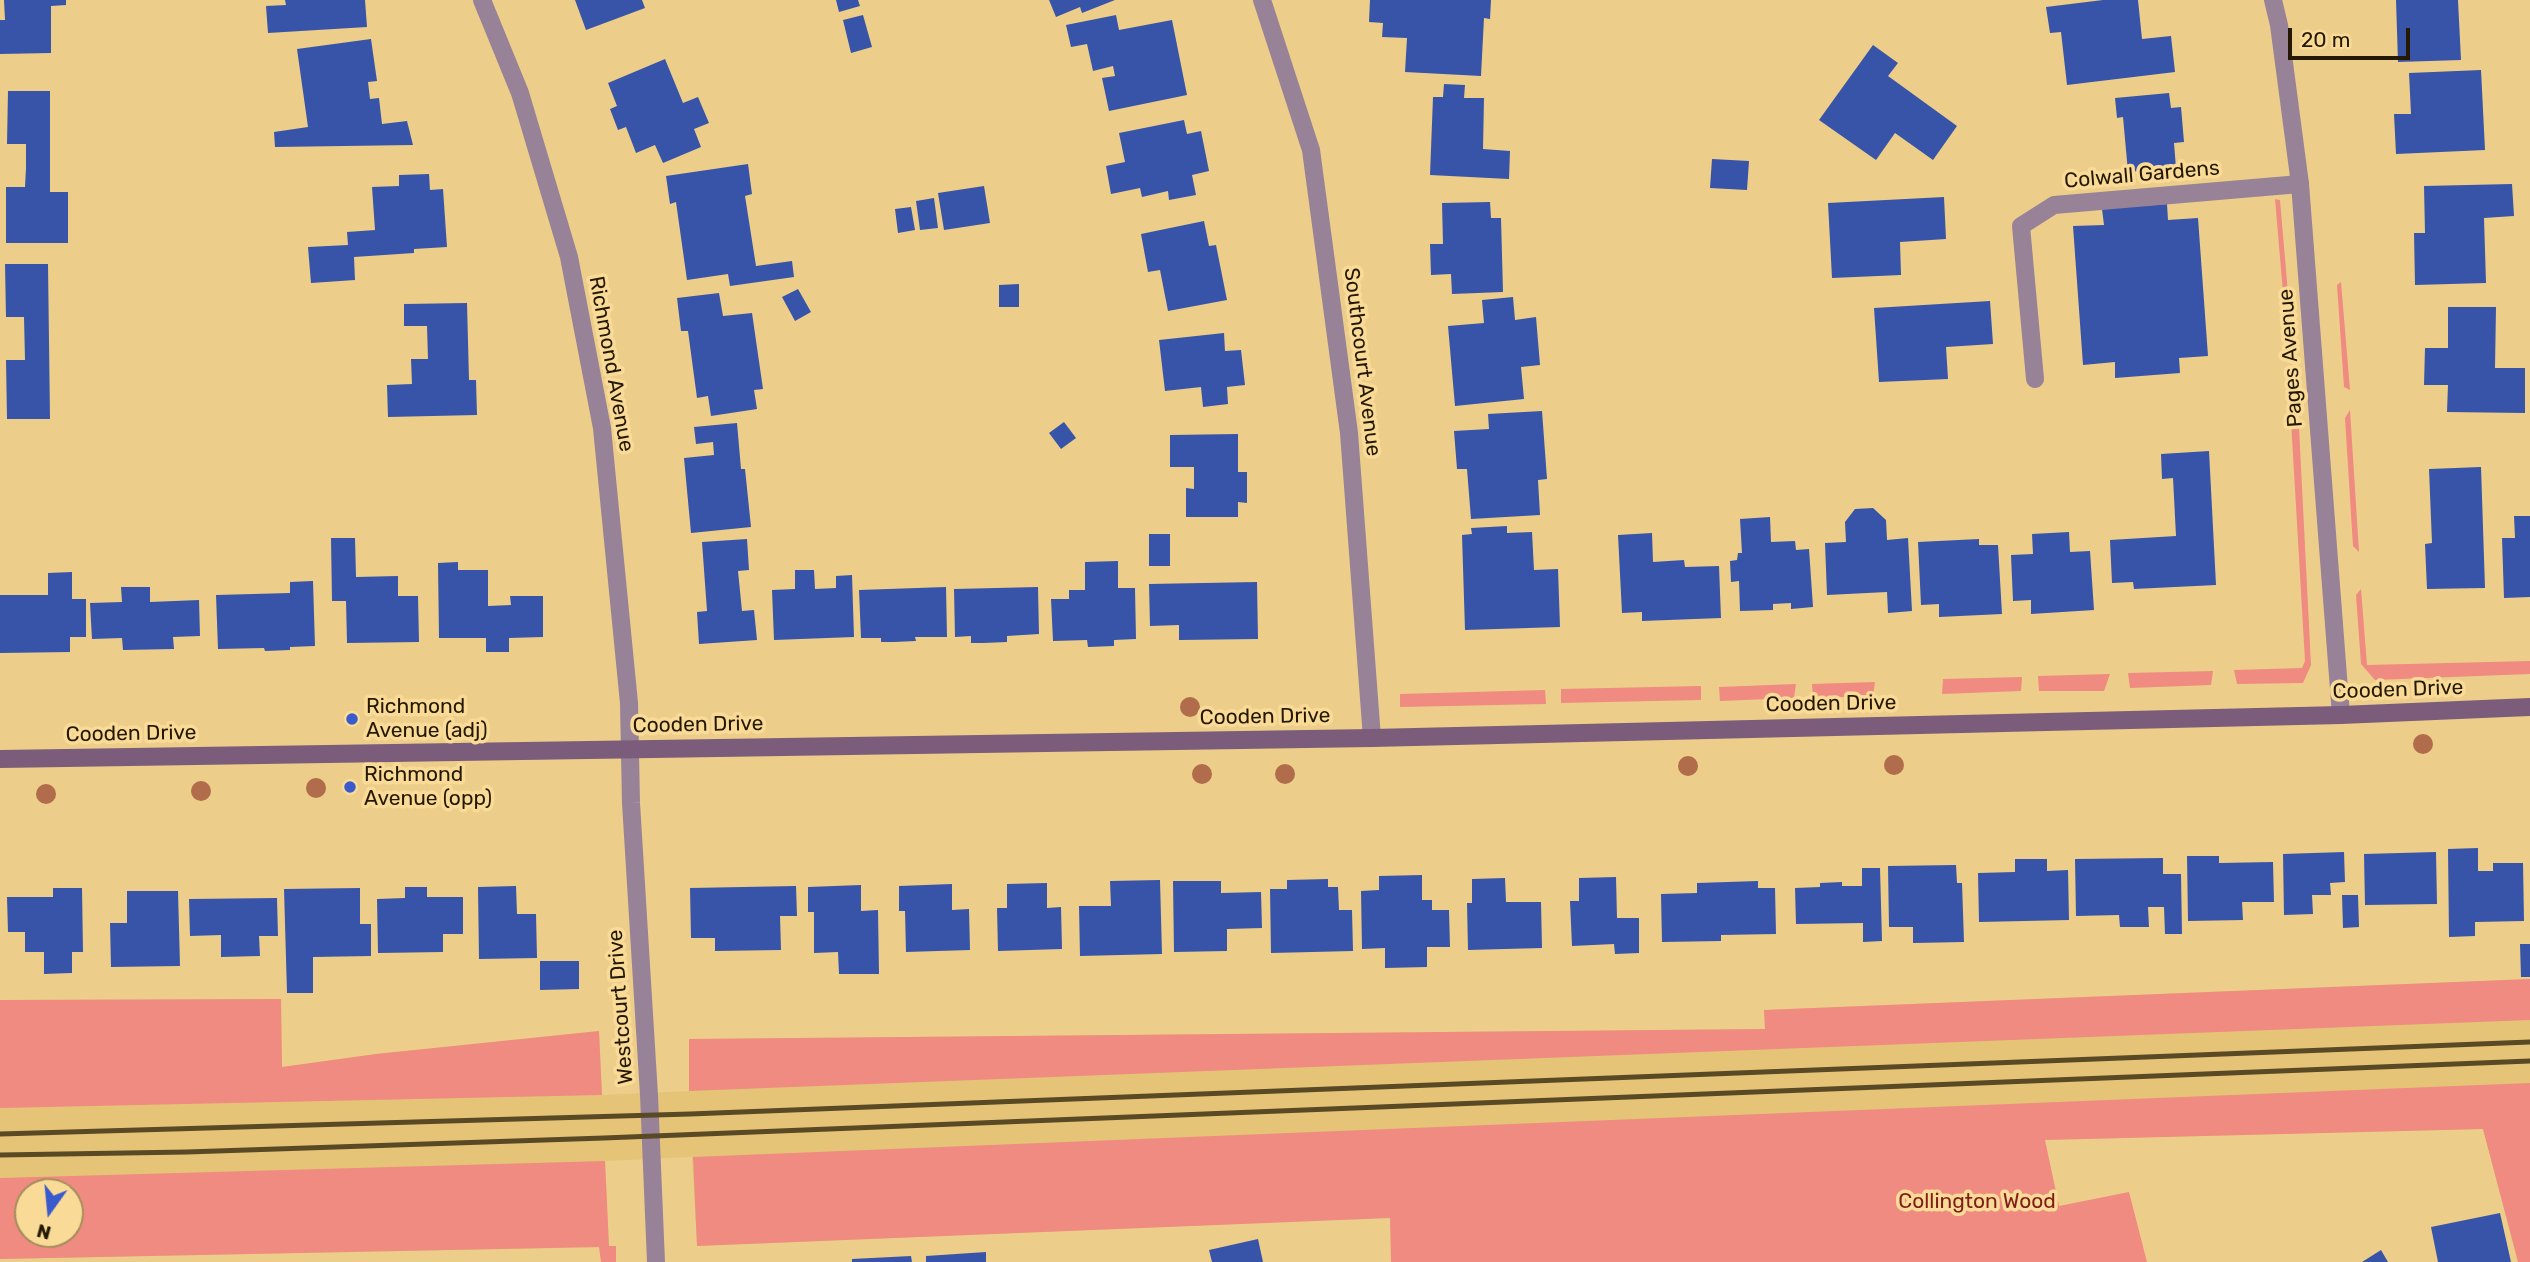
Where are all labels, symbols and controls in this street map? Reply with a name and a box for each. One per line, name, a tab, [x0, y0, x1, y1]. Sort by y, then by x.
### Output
scale bar	[2292, 14, 2414, 58]
text: 20 m	[2301, 27, 2350, 52]
street label: Colwall Gardens	[2063, 156, 2221, 194]
street label: Southcourt Avenue	[1338, 266, 1386, 458]
street label: Richmond Avenue	[583, 274, 639, 454]
street label: Pages Avenue	[2274, 288, 2308, 428]
street label: Cooden Drive	[2332, 675, 2464, 705]
street label: Cooden Drive	[1765, 690, 1897, 718]
place label: Richmond Avenue (adj)	[366, 694, 488, 744]
street label: Cooden Drive	[1199, 703, 1331, 731]
marker: Richmond Avenue (adj)	[344, 711, 360, 727]
street label: Cooden Drive	[632, 711, 764, 739]
street label: Cooden Drive	[65, 720, 197, 748]
place label: Richmond Avenue (opp)	[364, 762, 492, 812]
marker: Richmond Avenue (opp)	[342, 779, 358, 795]
street label: Westcourt Drive	[603, 929, 639, 1085]
north arrow	[14, 1178, 84, 1248]
park label: Collington Wood	[1898, 1189, 2056, 1215]
text: N	[34, 1219, 54, 1245]

